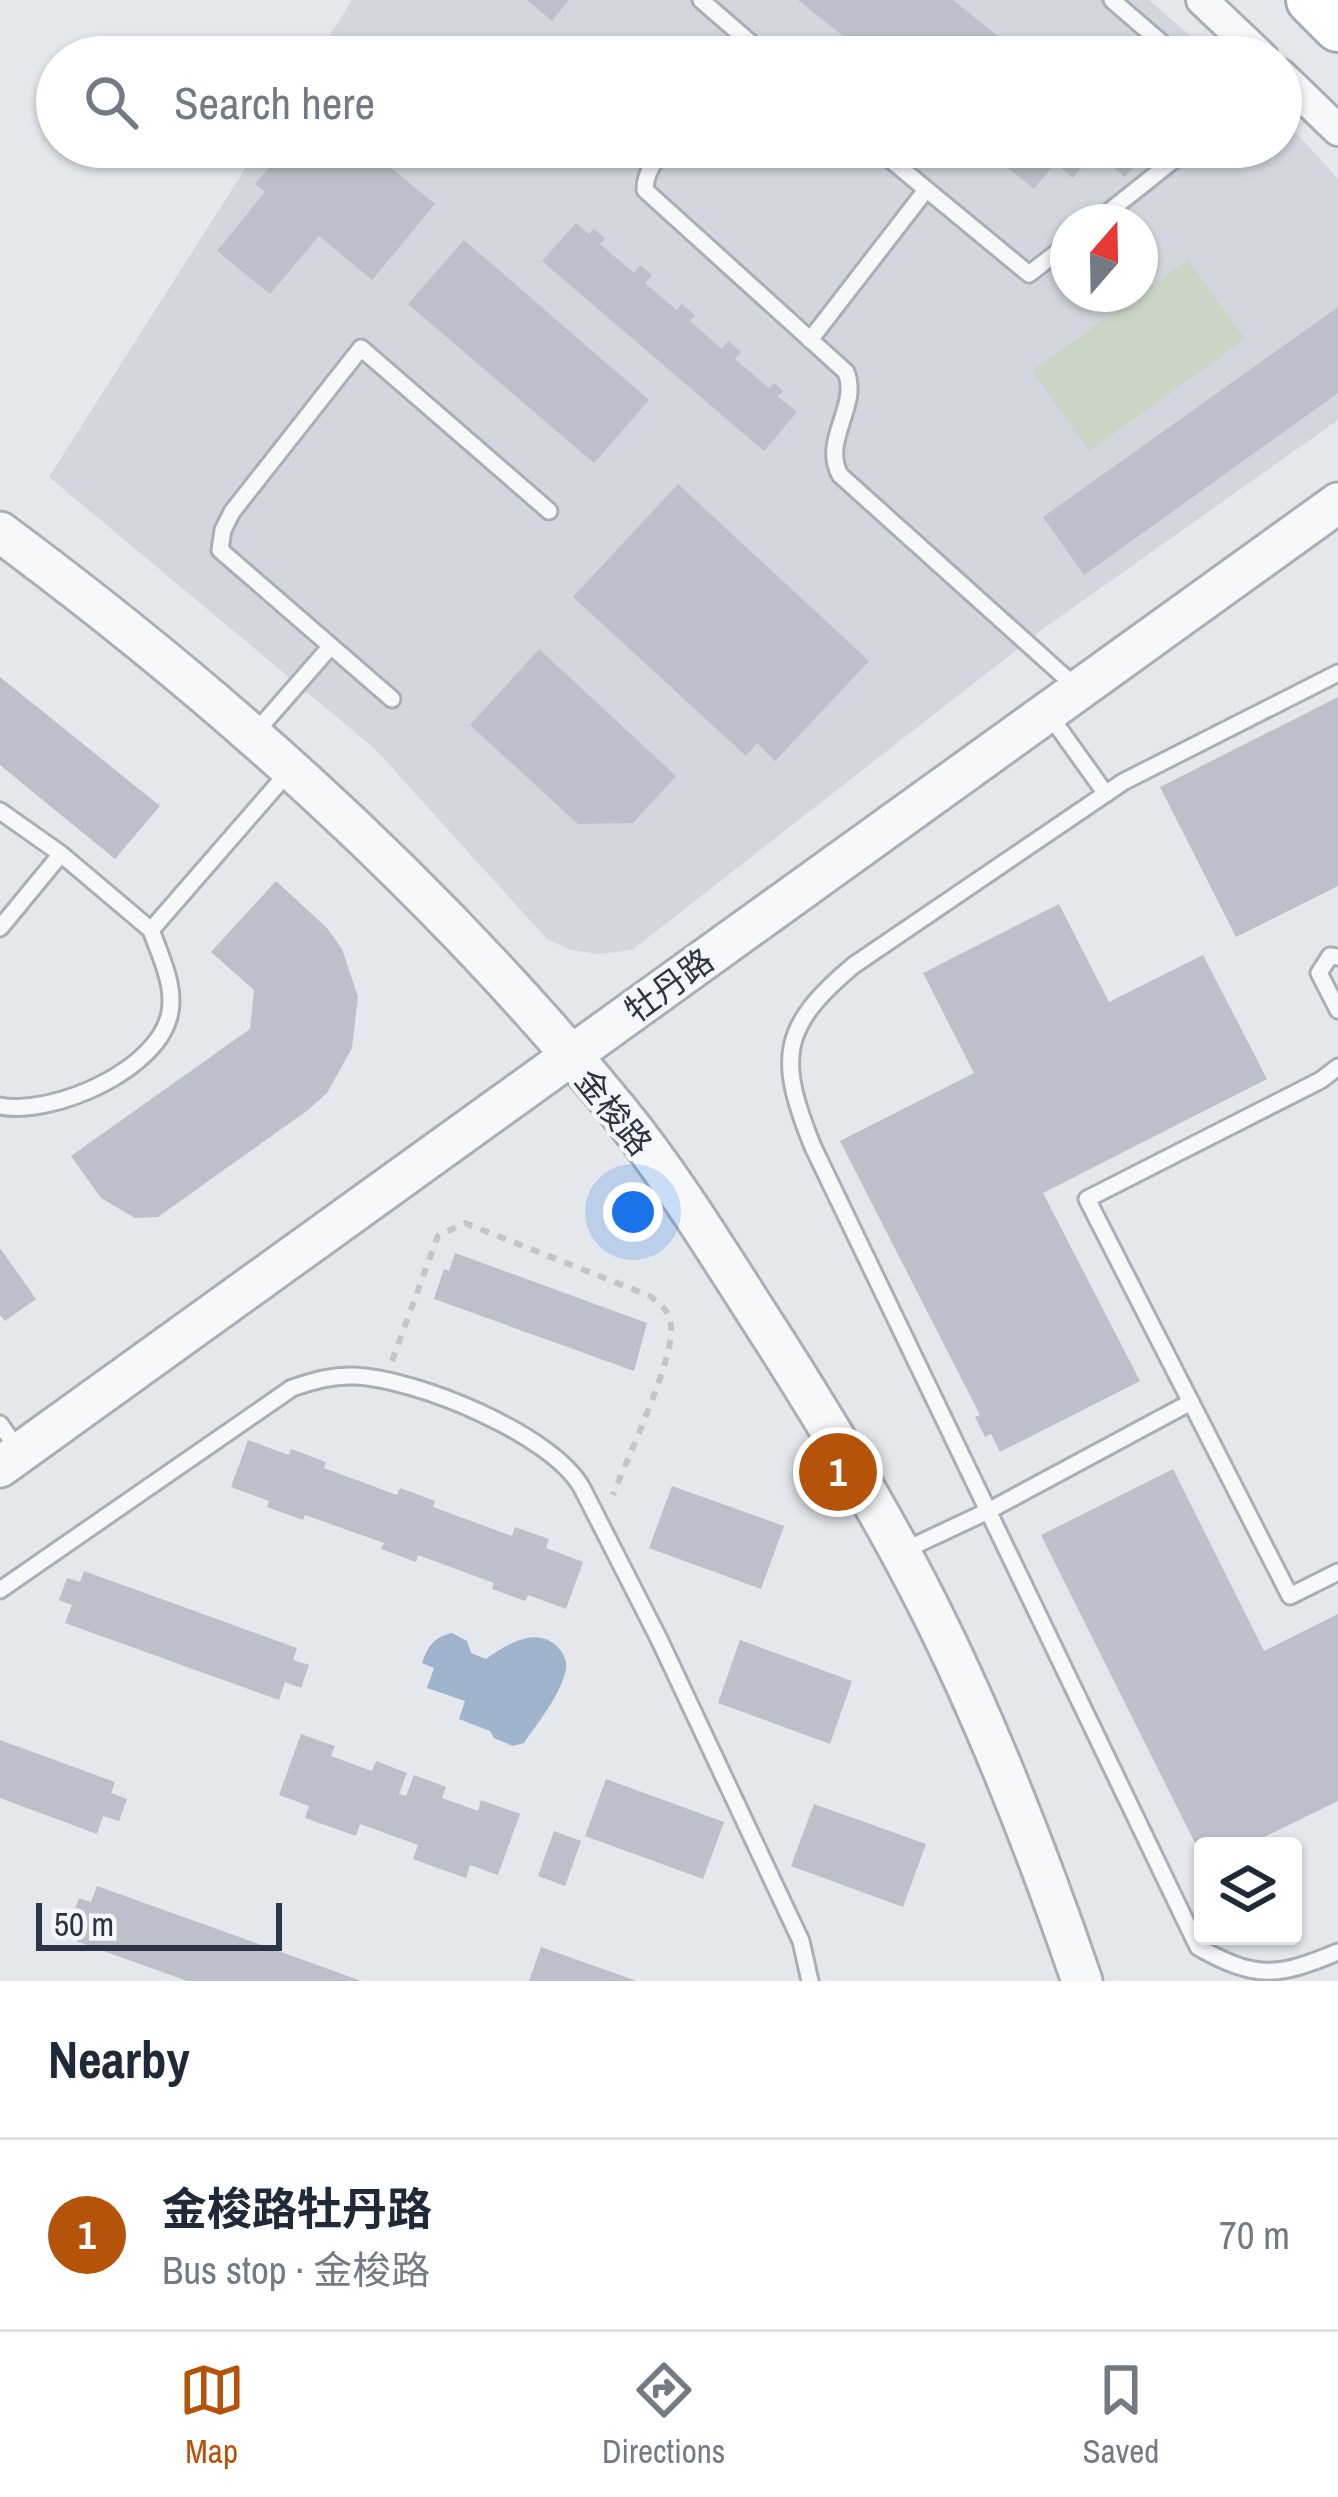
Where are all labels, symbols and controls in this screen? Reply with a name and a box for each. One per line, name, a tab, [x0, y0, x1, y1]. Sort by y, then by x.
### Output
search box	[36, 36, 1302, 168]
icon: search	[78, 69, 144, 135]
text: Search here	[174, 72, 375, 133]
north arrow	[1050, 204, 1158, 312]
street label: 牡丹路	[616, 938, 722, 1032]
street label: 金梭路	[566, 1060, 662, 1164]
your location	[603, 1182, 663, 1242]
pin: 1	[799, 1427, 877, 1517]
map controls	[1194, 1837, 1302, 1945]
button: layers	[1194, 1837, 1302, 1945]
scale bar	[36, 1897, 282, 1950]
text: 50 m	[54, 1902, 114, 1946]
text: Nearby	[48, 2025, 190, 2094]
text: 金梭路牡丹路	[162, 2178, 432, 2239]
text: 1	[78, 2209, 96, 2261]
text: 70 m	[1219, 2209, 1290, 2261]
text: Bus stop · 金梭路	[162, 2244, 430, 2296]
tab: Map	[179, 2357, 245, 2473]
tab: Directions	[602, 2357, 725, 2473]
tab: Saved	[1083, 2357, 1159, 2473]

